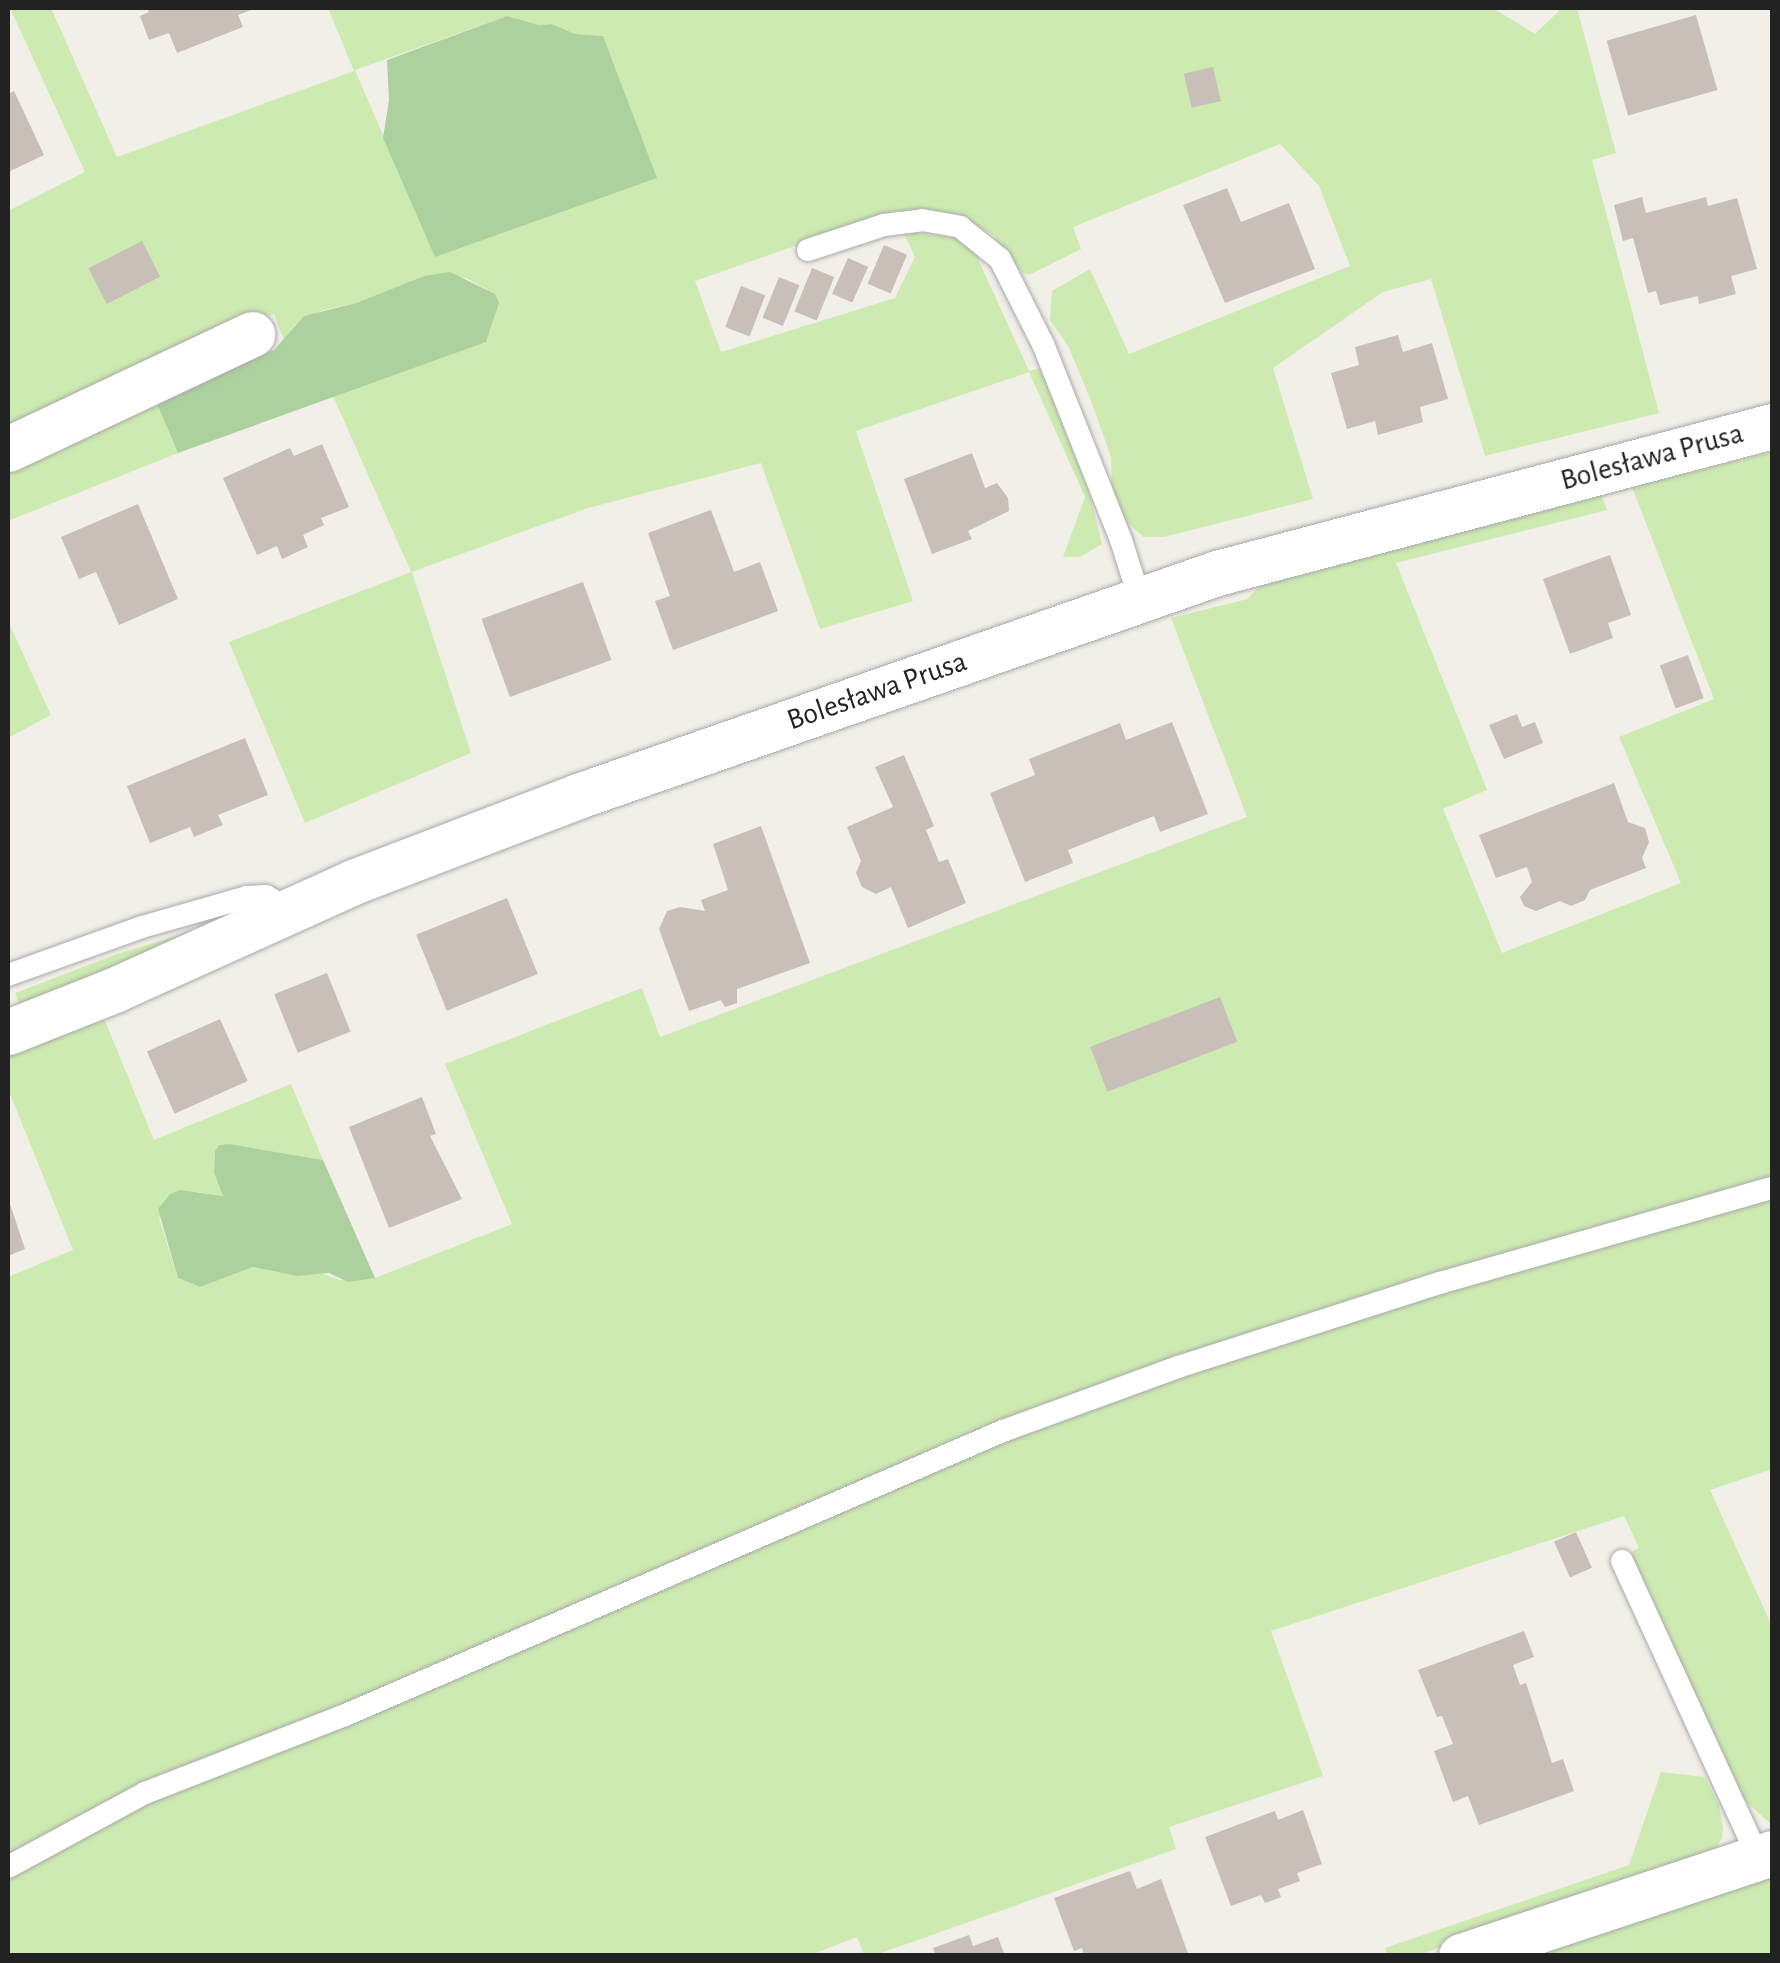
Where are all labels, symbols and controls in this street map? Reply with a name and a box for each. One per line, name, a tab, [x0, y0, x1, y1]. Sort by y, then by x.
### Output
street label: Bolesława Prusa	[1557, 415, 1747, 499]
street label: Bolesława Prusa	[782, 643, 972, 739]

